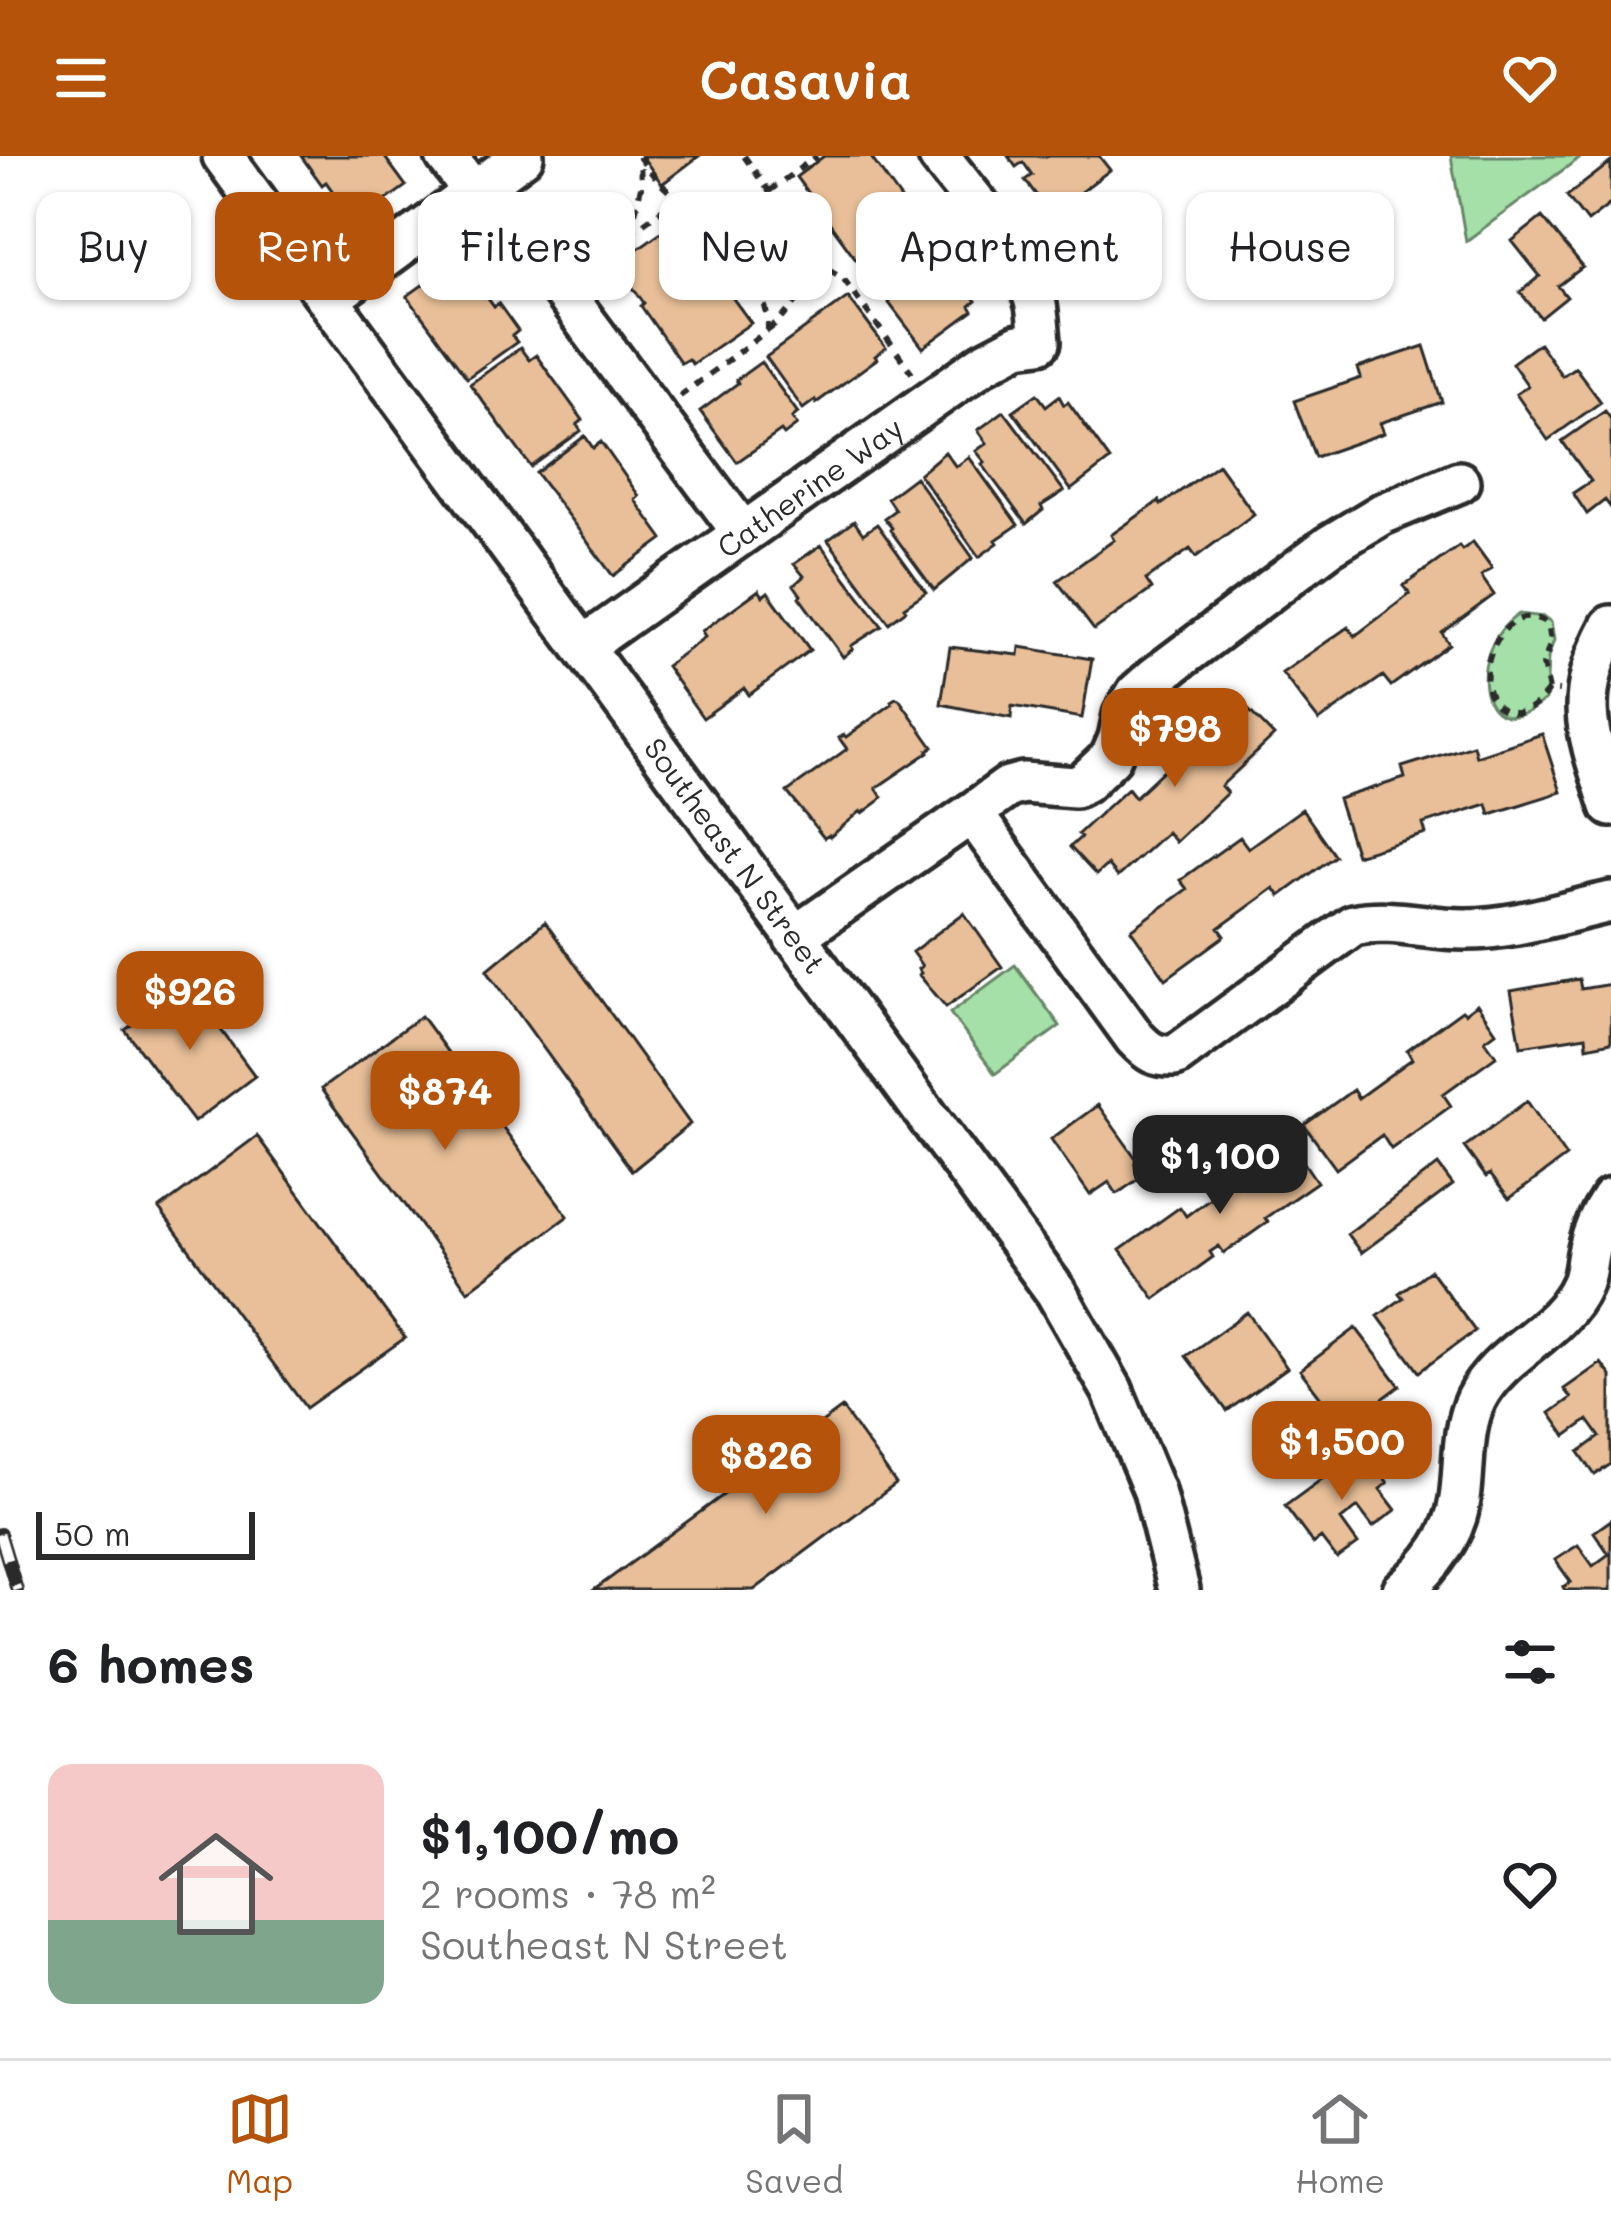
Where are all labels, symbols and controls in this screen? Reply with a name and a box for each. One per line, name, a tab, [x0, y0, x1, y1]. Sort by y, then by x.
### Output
text: Casavia	[699, 43, 912, 114]
icon: menu	[48, 45, 114, 111]
icon: heart	[1497, 45, 1563, 111]
chip: Buy	[36, 192, 191, 300]
chip: Rent	[215, 192, 394, 300]
chip: Filters	[418, 192, 635, 300]
chip: New	[659, 192, 832, 300]
chip: Apartment	[856, 192, 1162, 300]
chip: House	[1186, 192, 1394, 300]
street label: Catherine Way	[709, 407, 910, 566]
pin: $798	[1104, 688, 1246, 790]
text: $798	[1128, 701, 1222, 752]
street label: Southeast N Street	[636, 729, 836, 981]
pin: $926	[119, 951, 261, 1053]
text: $926	[144, 964, 236, 1015]
pin: $874	[374, 1051, 516, 1153]
text: $874	[398, 1064, 492, 1115]
pin: $1,100	[1122, 1115, 1318, 1217]
text: $1,100	[1160, 1128, 1280, 1179]
pin: $1,500	[1244, 1401, 1440, 1503]
text: $1,500	[1279, 1414, 1405, 1465]
pin: $826	[695, 1415, 837, 1517]
text: $826	[719, 1428, 813, 1479]
scale bar	[36, 1506, 255, 1559]
text: 50 m	[54, 1511, 130, 1554]
text: 6 homes	[48, 1629, 254, 1696]
icon: filters	[1497, 1629, 1563, 1695]
text: $1,100/mo	[420, 1800, 679, 1867]
icon: home	[144, 1812, 288, 1956]
icon: heart	[1497, 1851, 1563, 1917]
text: 2 rooms · 78 m²	[420, 1867, 716, 1918]
text: Southeast N Street	[420, 1918, 788, 1969]
tab: Map	[226, 2086, 293, 2201]
tab: Saved	[745, 2086, 843, 2201]
tab: Home	[1295, 2086, 1385, 2201]

